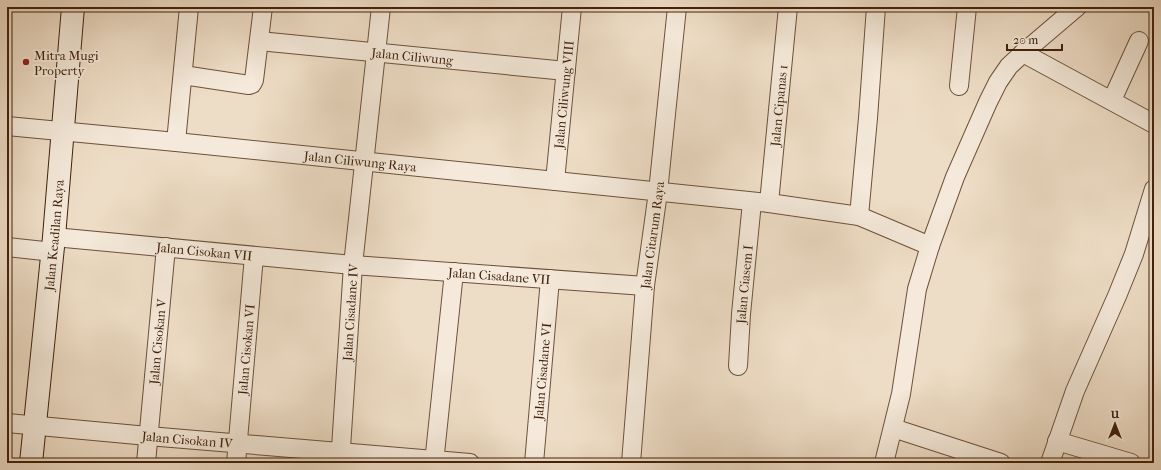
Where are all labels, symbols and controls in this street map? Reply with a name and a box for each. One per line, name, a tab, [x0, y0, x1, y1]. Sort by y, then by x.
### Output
scale bar	[1007, 26, 1062, 52]
text: 20 m	[1013, 33, 1038, 47]
street label: Jalan Ciliwung VIII	[551, 40, 576, 150]
street label: Jalan Ciliwung	[370, 44, 455, 68]
place label: Mitra Mugi Property	[34, 48, 99, 78]
marker: Mitra Mugi Property	[21, 57, 31, 67]
street label: Jalan Cipanas 1	[767, 64, 790, 148]
street label: Jalan Ciliwung Raya	[302, 148, 418, 174]
street label: Jalan Keadilan Raya	[41, 178, 66, 292]
street label: Jalan Citarum Raya	[637, 179, 667, 290]
street label: Jalan Cisokan VII	[155, 239, 253, 263]
street label: Jalan Ciasem I	[733, 244, 755, 325]
street label: Jalan Cisadane IV	[339, 263, 361, 362]
street label: Jalan Cisadane VII	[447, 264, 551, 287]
street label: Jalan Cisokan V	[146, 298, 169, 386]
street label: Jalan Cisokan VI	[234, 303, 257, 396]
street label: Jalan Cisadane VI	[530, 322, 554, 421]
north arrow	[1095, 404, 1135, 444]
text: U	[1110, 408, 1120, 421]
street label: Jalan Cisokan IV	[140, 428, 234, 451]

